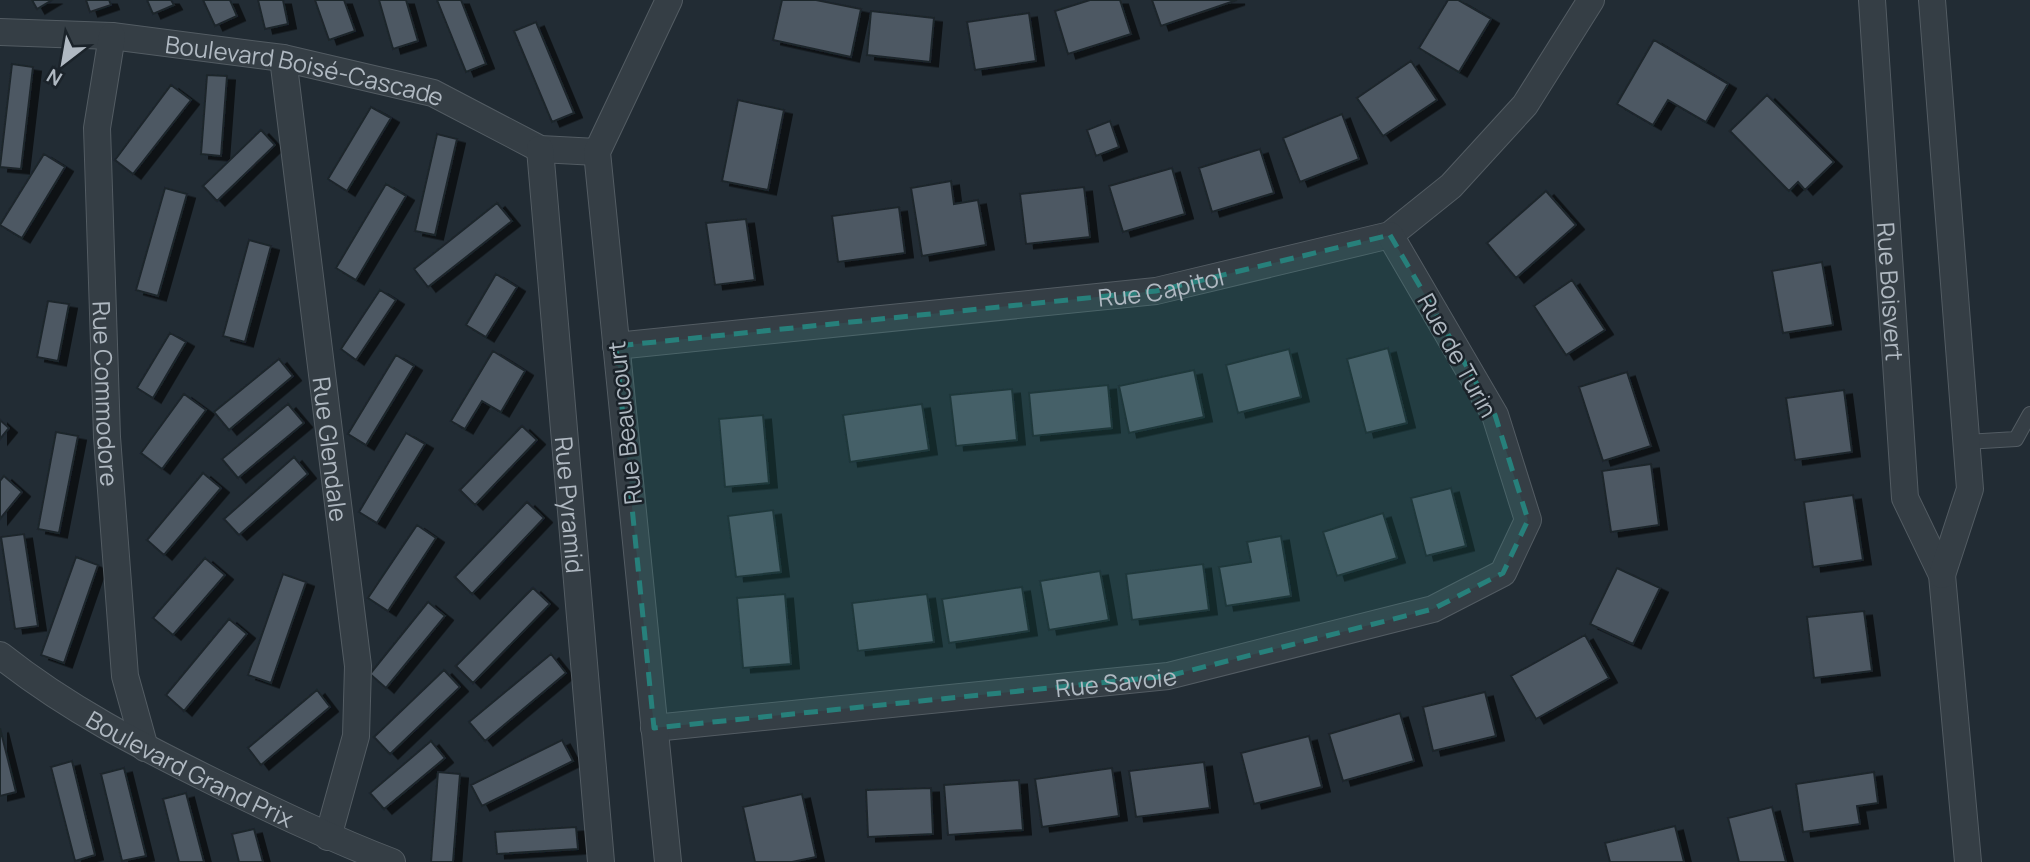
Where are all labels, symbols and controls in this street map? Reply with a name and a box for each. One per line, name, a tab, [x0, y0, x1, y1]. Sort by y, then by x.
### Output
street label: Boulevard Boisé-Cascade	[163, 27, 451, 113]
north arrow	[28, 28, 98, 98]
text: N	[42, 63, 67, 92]
street label: Rue Boisvert	[1870, 221, 1912, 362]
street label: Rue Capitol	[1096, 259, 1227, 313]
street label: Rue de Turin	[1410, 287, 1506, 423]
street label: Rue Commodore	[86, 300, 127, 487]
street label: Rue Beaucourt	[599, 340, 649, 506]
street label: Rue Glendale	[306, 375, 357, 523]
street label: Rue Pyramid	[548, 435, 593, 574]
street label: Rue Savoie	[1054, 658, 1180, 704]
street label: Boulevard Grand Prix	[81, 702, 299, 834]

